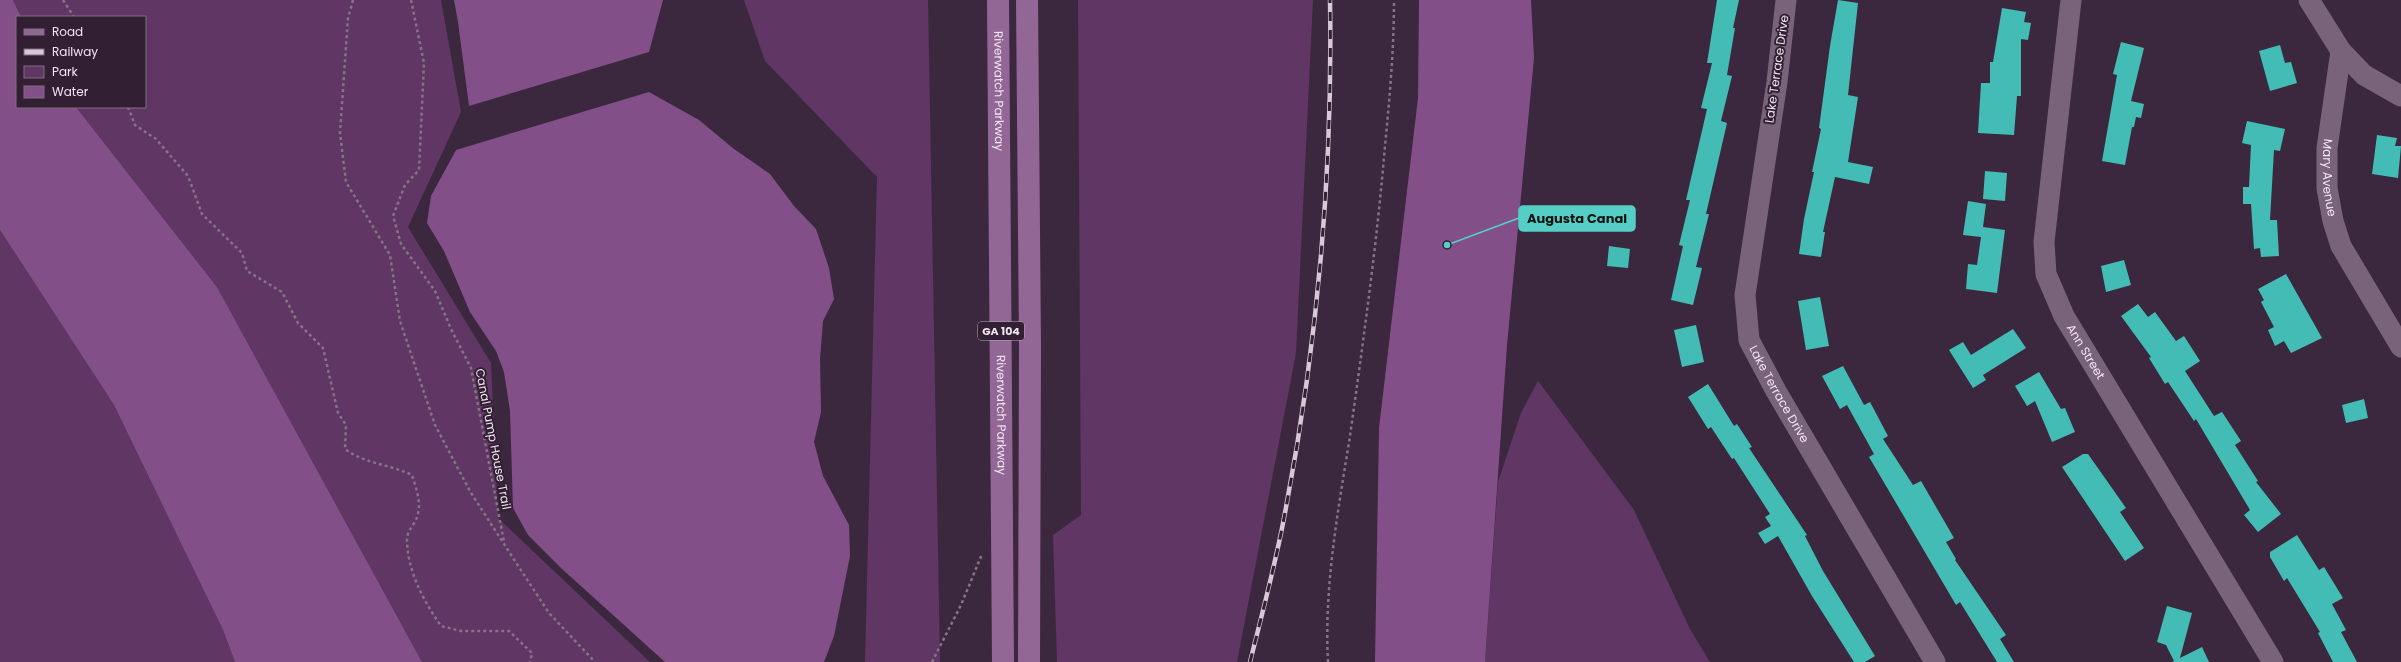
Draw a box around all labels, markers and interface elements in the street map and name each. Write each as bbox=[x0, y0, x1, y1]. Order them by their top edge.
street label: Lake Terrace Drive bbox=[1760, 14, 1793, 124]
legend bbox=[16, 16, 146, 108]
text: Road bbox=[52, 23, 83, 40]
street label: Riverwatch Parkway bbox=[990, 31, 1008, 151]
text: Railway bbox=[52, 43, 98, 60]
text: Park bbox=[52, 63, 79, 80]
text: Water bbox=[52, 83, 89, 100]
street label: Mary Avenue bbox=[2319, 138, 2341, 218]
callout: Augusta Canal bbox=[1519, 206, 1635, 231]
text: Augusta Canal bbox=[1527, 209, 1627, 228]
street label: Ann Street bbox=[2063, 321, 2109, 382]
road number: GA 104 bbox=[978, 322, 1024, 340]
street label: Lake Terrace Drive bbox=[1745, 342, 1814, 446]
street label: Riverwatch Parkway bbox=[993, 355, 1011, 475]
street label: Canal Pump House Trail bbox=[471, 367, 516, 511]

